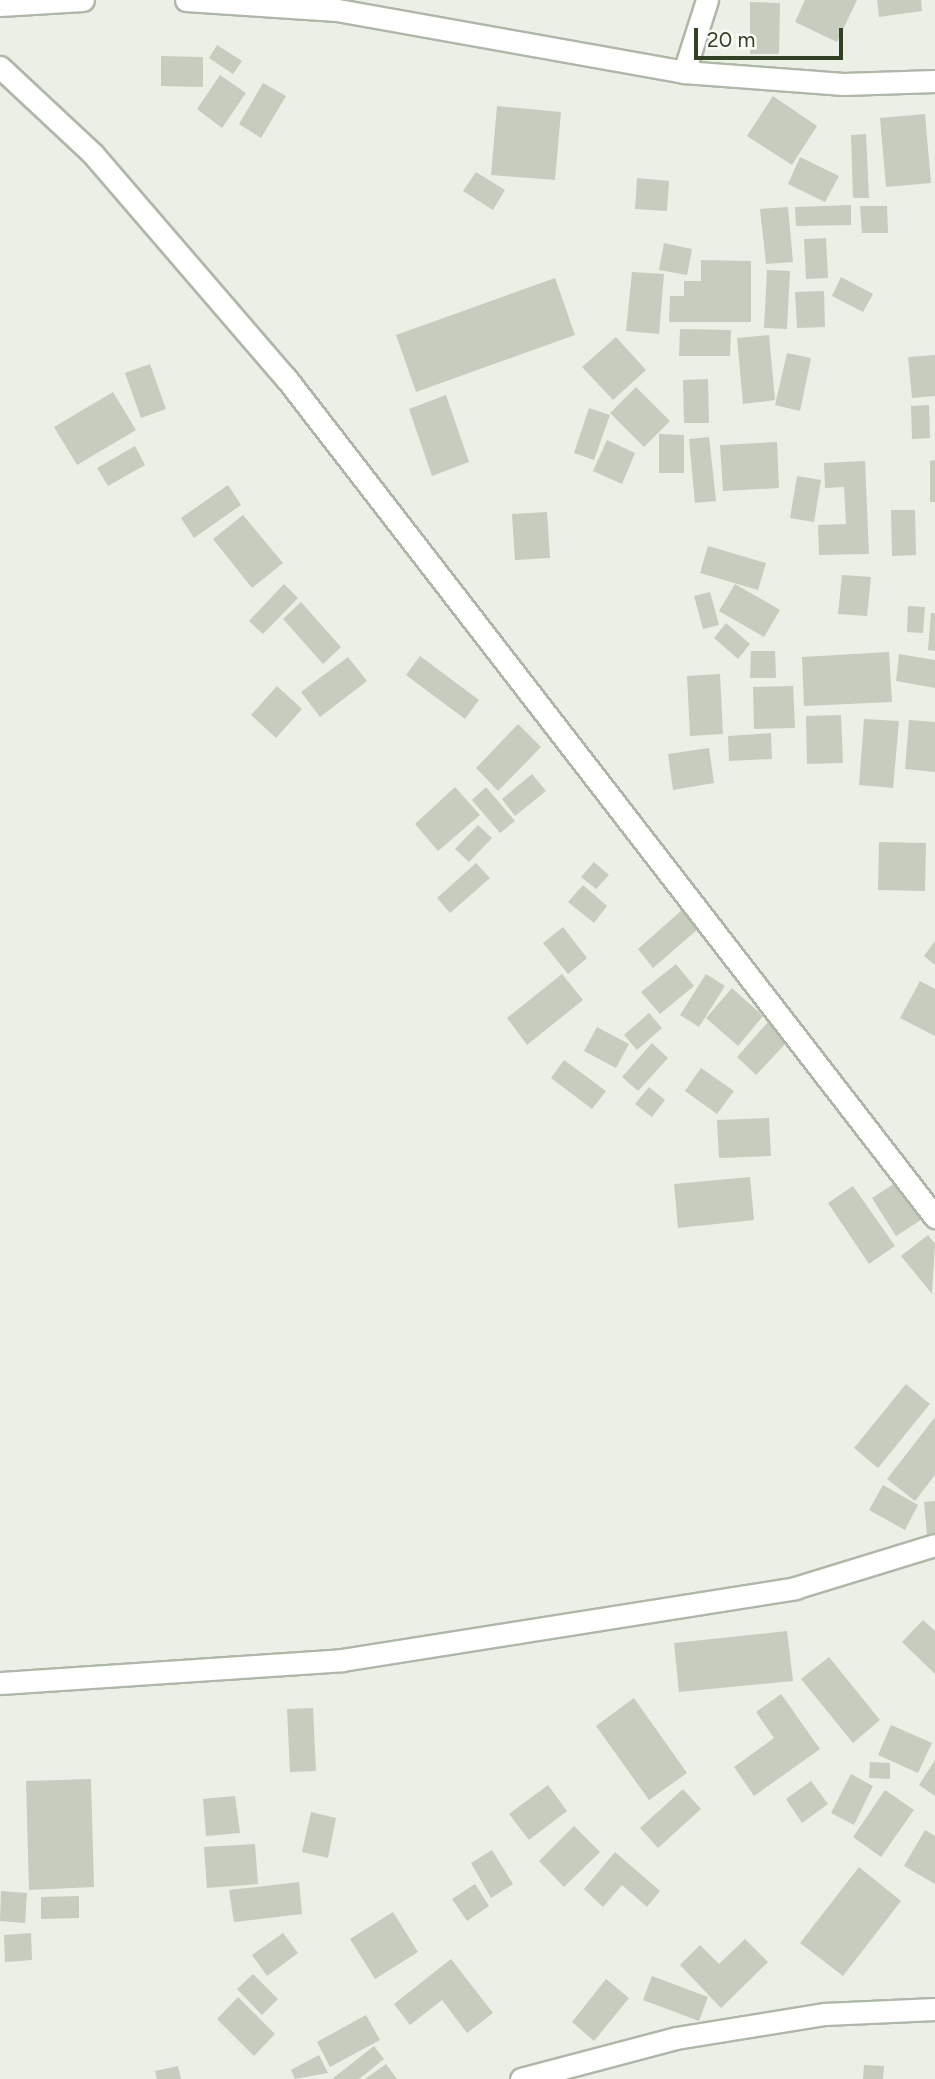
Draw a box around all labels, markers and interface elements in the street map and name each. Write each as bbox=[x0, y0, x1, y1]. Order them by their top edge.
scale bar bbox=[697, 14, 846, 58]
text: 20 m bbox=[707, 27, 755, 52]

